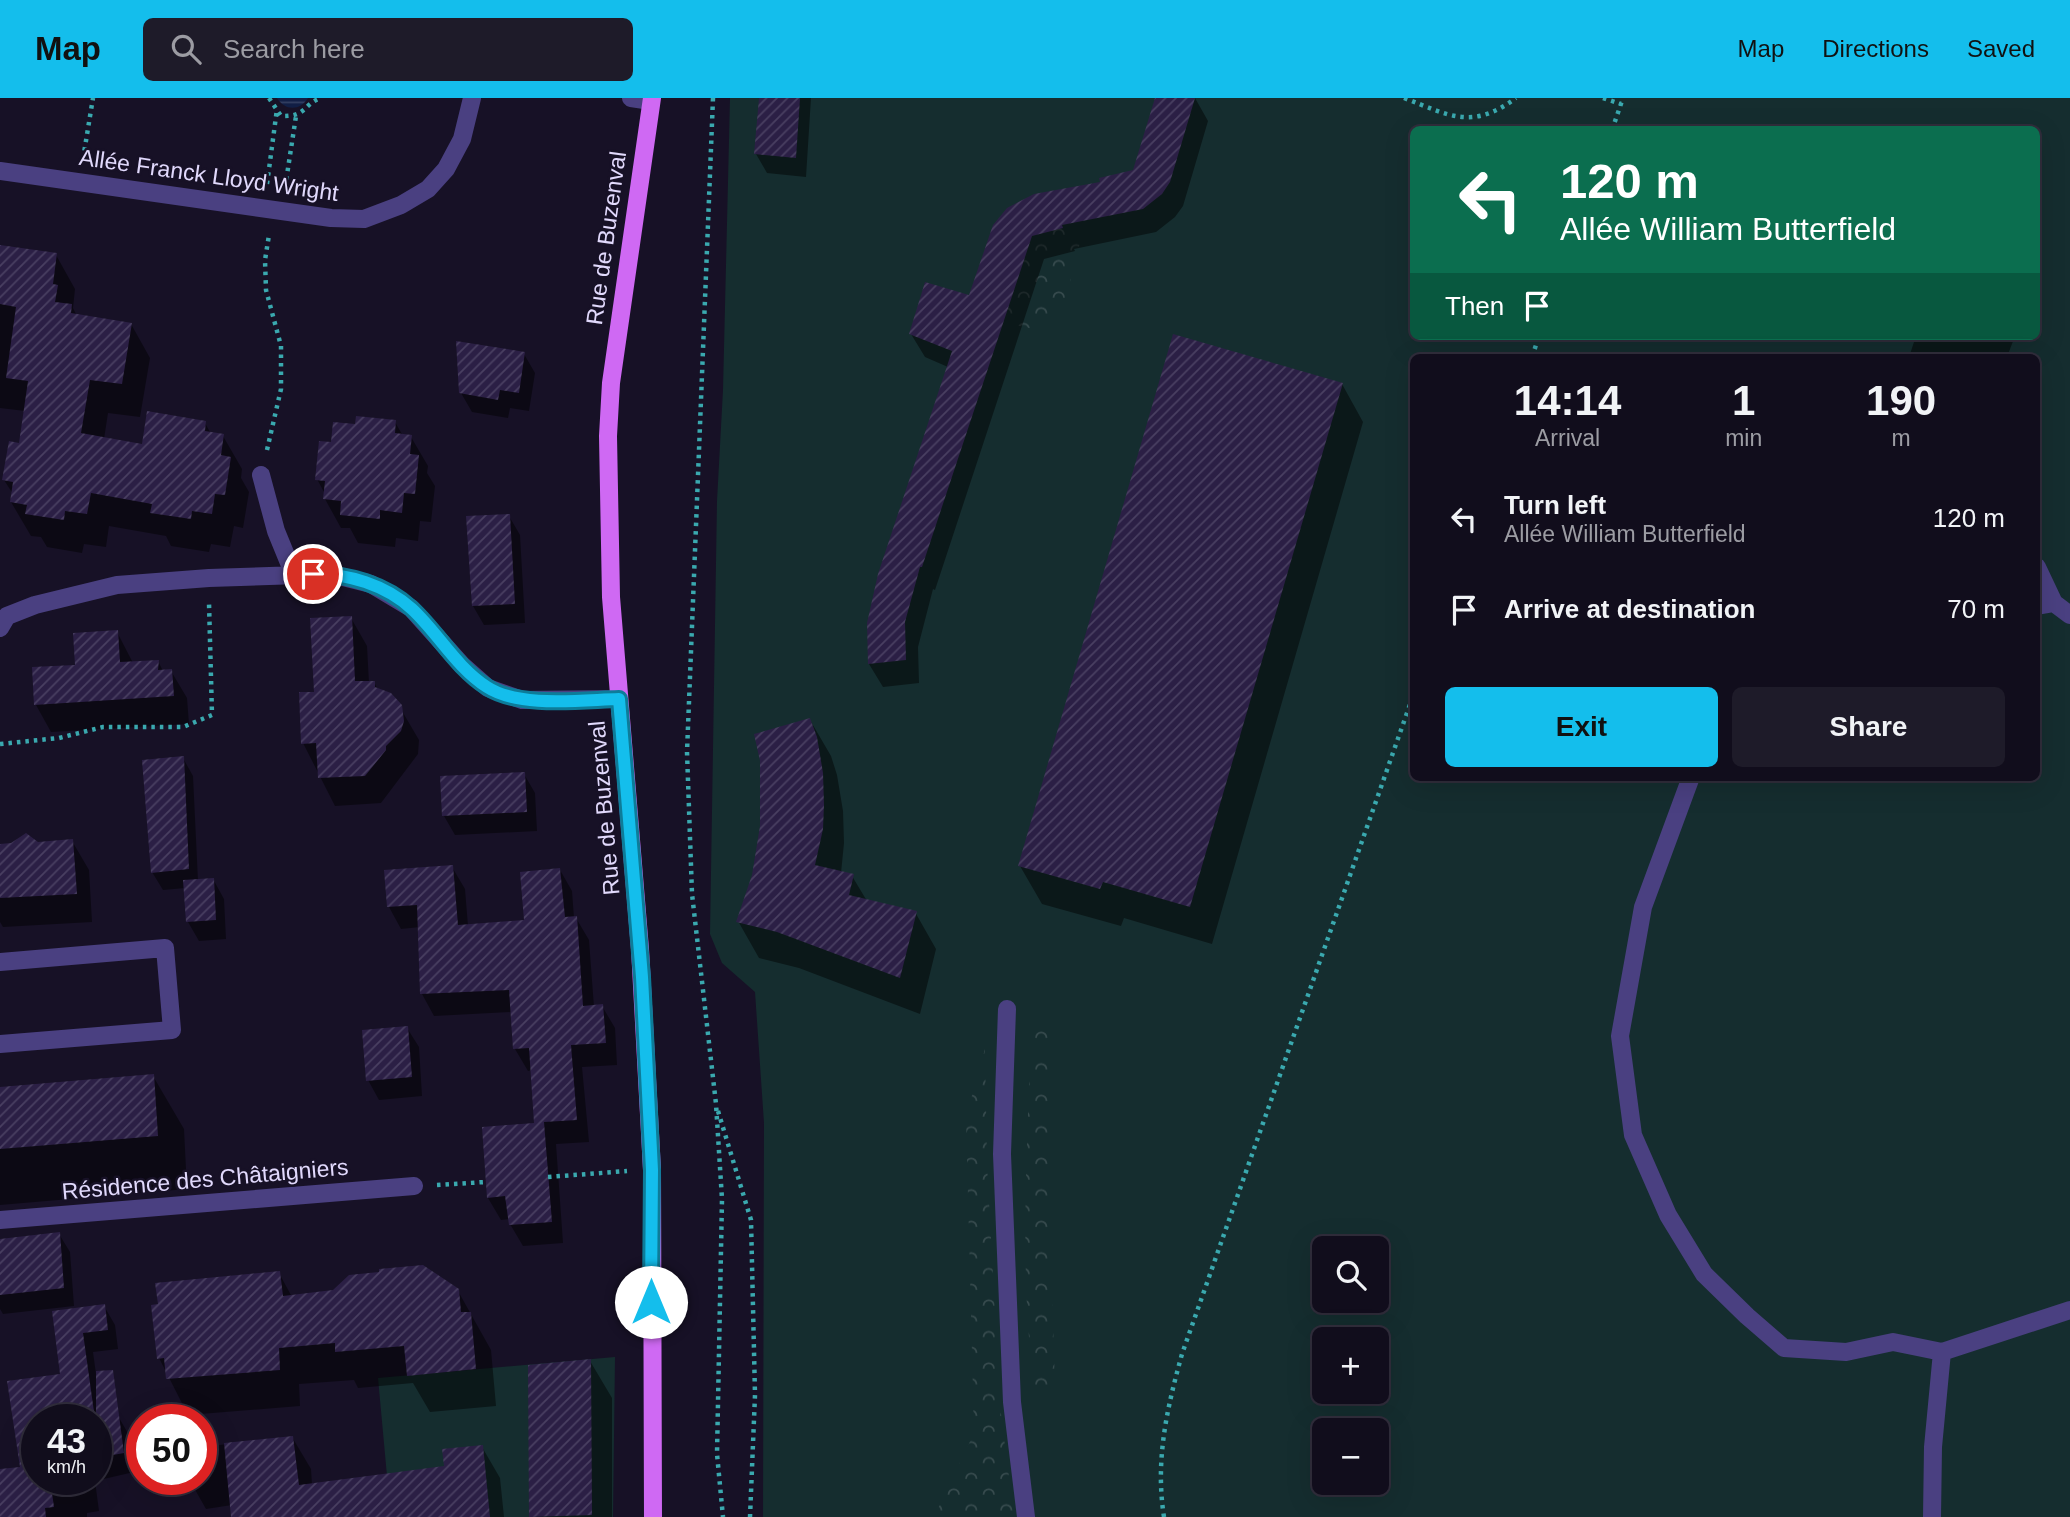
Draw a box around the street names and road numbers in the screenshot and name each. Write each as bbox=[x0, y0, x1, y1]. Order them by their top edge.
street label: Allée Franck Lloyd Wright bbox=[78, 144, 341, 206]
street label: Rue de Buzenval bbox=[581, 149, 631, 327]
street label: Rue de Buzenval bbox=[583, 720, 625, 896]
street label: Résidence des Châtaigniers bbox=[61, 1154, 349, 1204]

